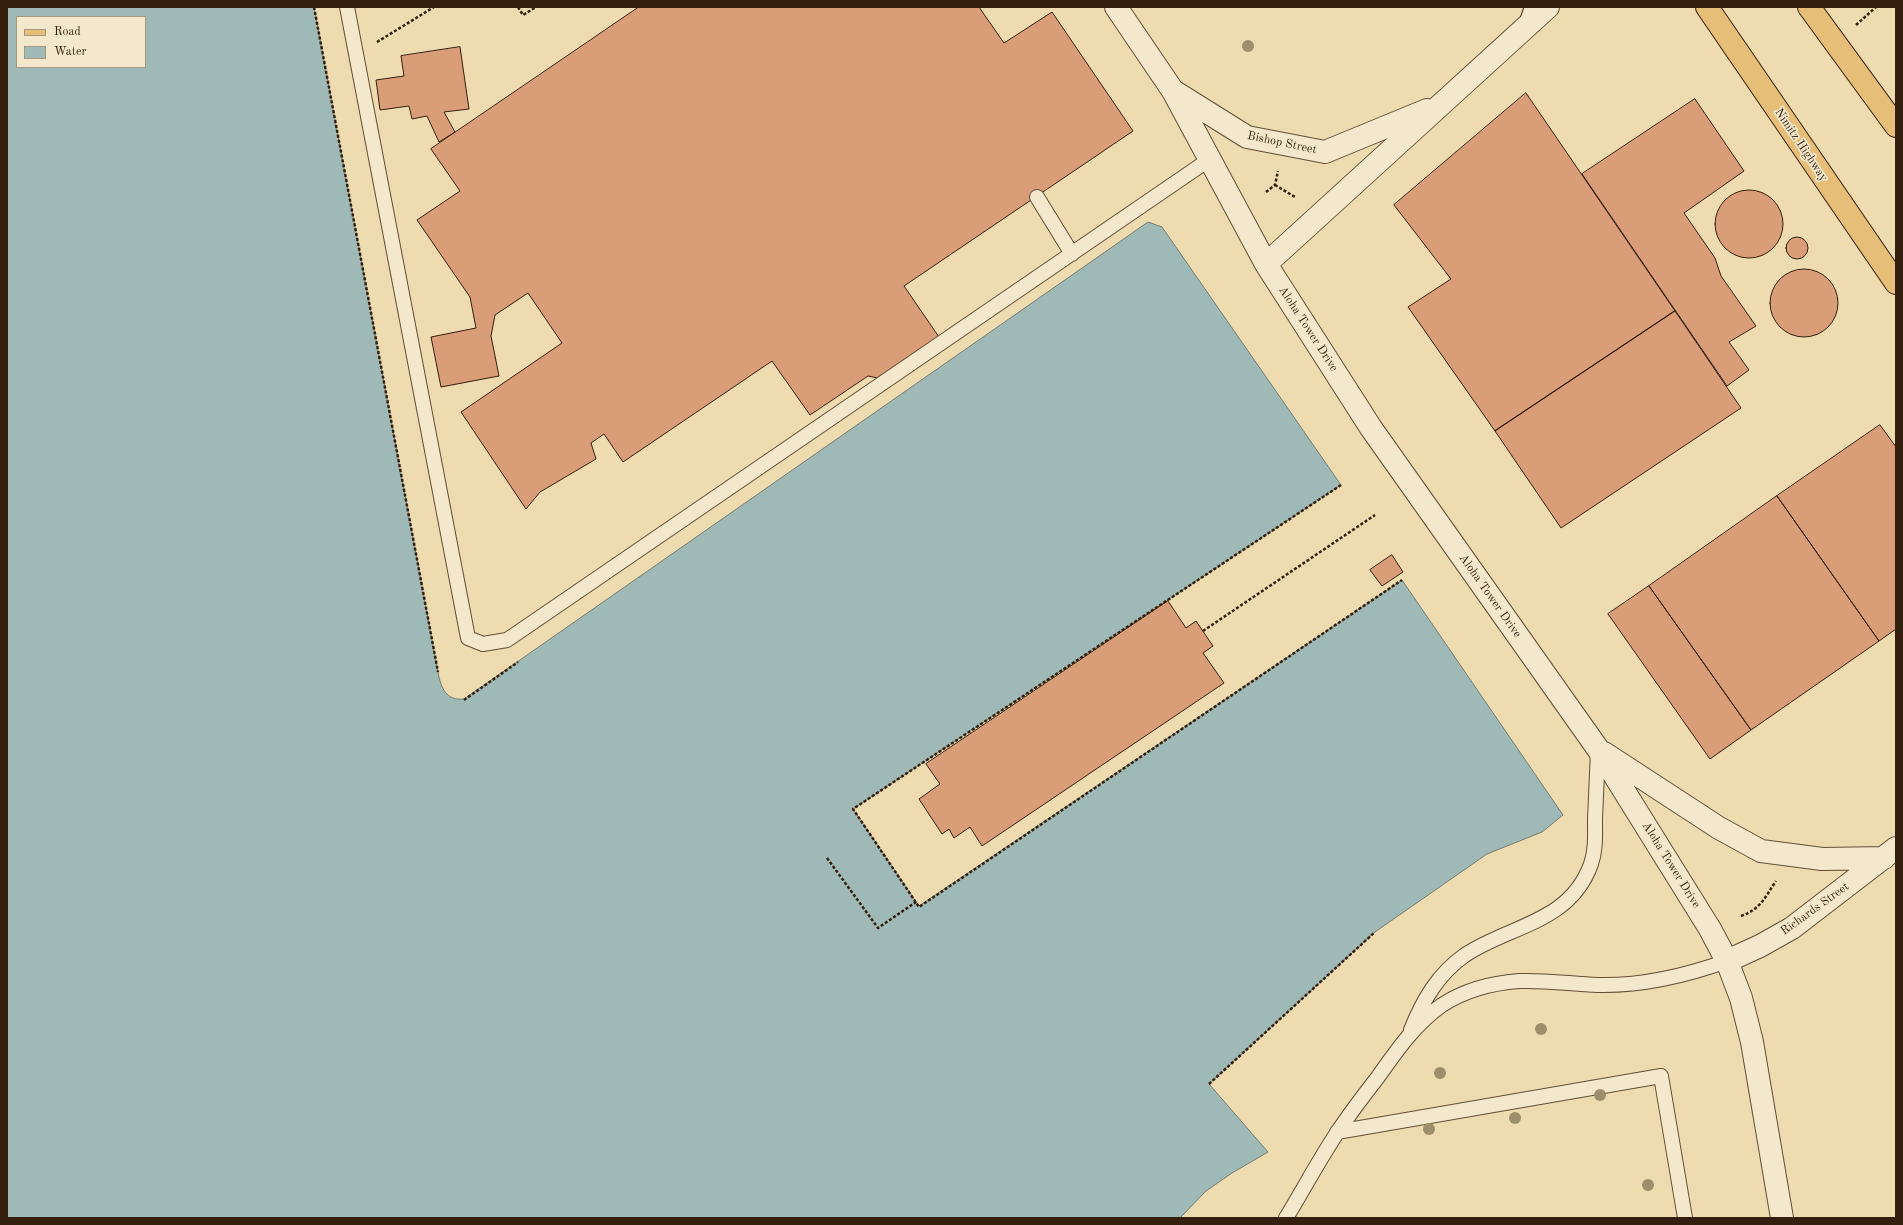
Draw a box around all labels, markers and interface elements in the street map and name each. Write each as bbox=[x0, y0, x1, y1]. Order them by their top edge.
legend bbox=[16, 16, 146, 68]
text: Road bbox=[54, 26, 81, 38]
text: Water bbox=[54, 46, 86, 58]
street label: Nimitz Highway bbox=[1771, 106, 1831, 184]
street label: Bishop Street bbox=[1246, 129, 1318, 157]
street label: Aloha Tower Drive bbox=[1275, 284, 1341, 374]
street label: Aloha Tower Drive bbox=[1456, 551, 1524, 641]
street label: Aloha Tower Drive bbox=[1639, 819, 1703, 911]
street label: Richards Street bbox=[1778, 879, 1852, 939]

